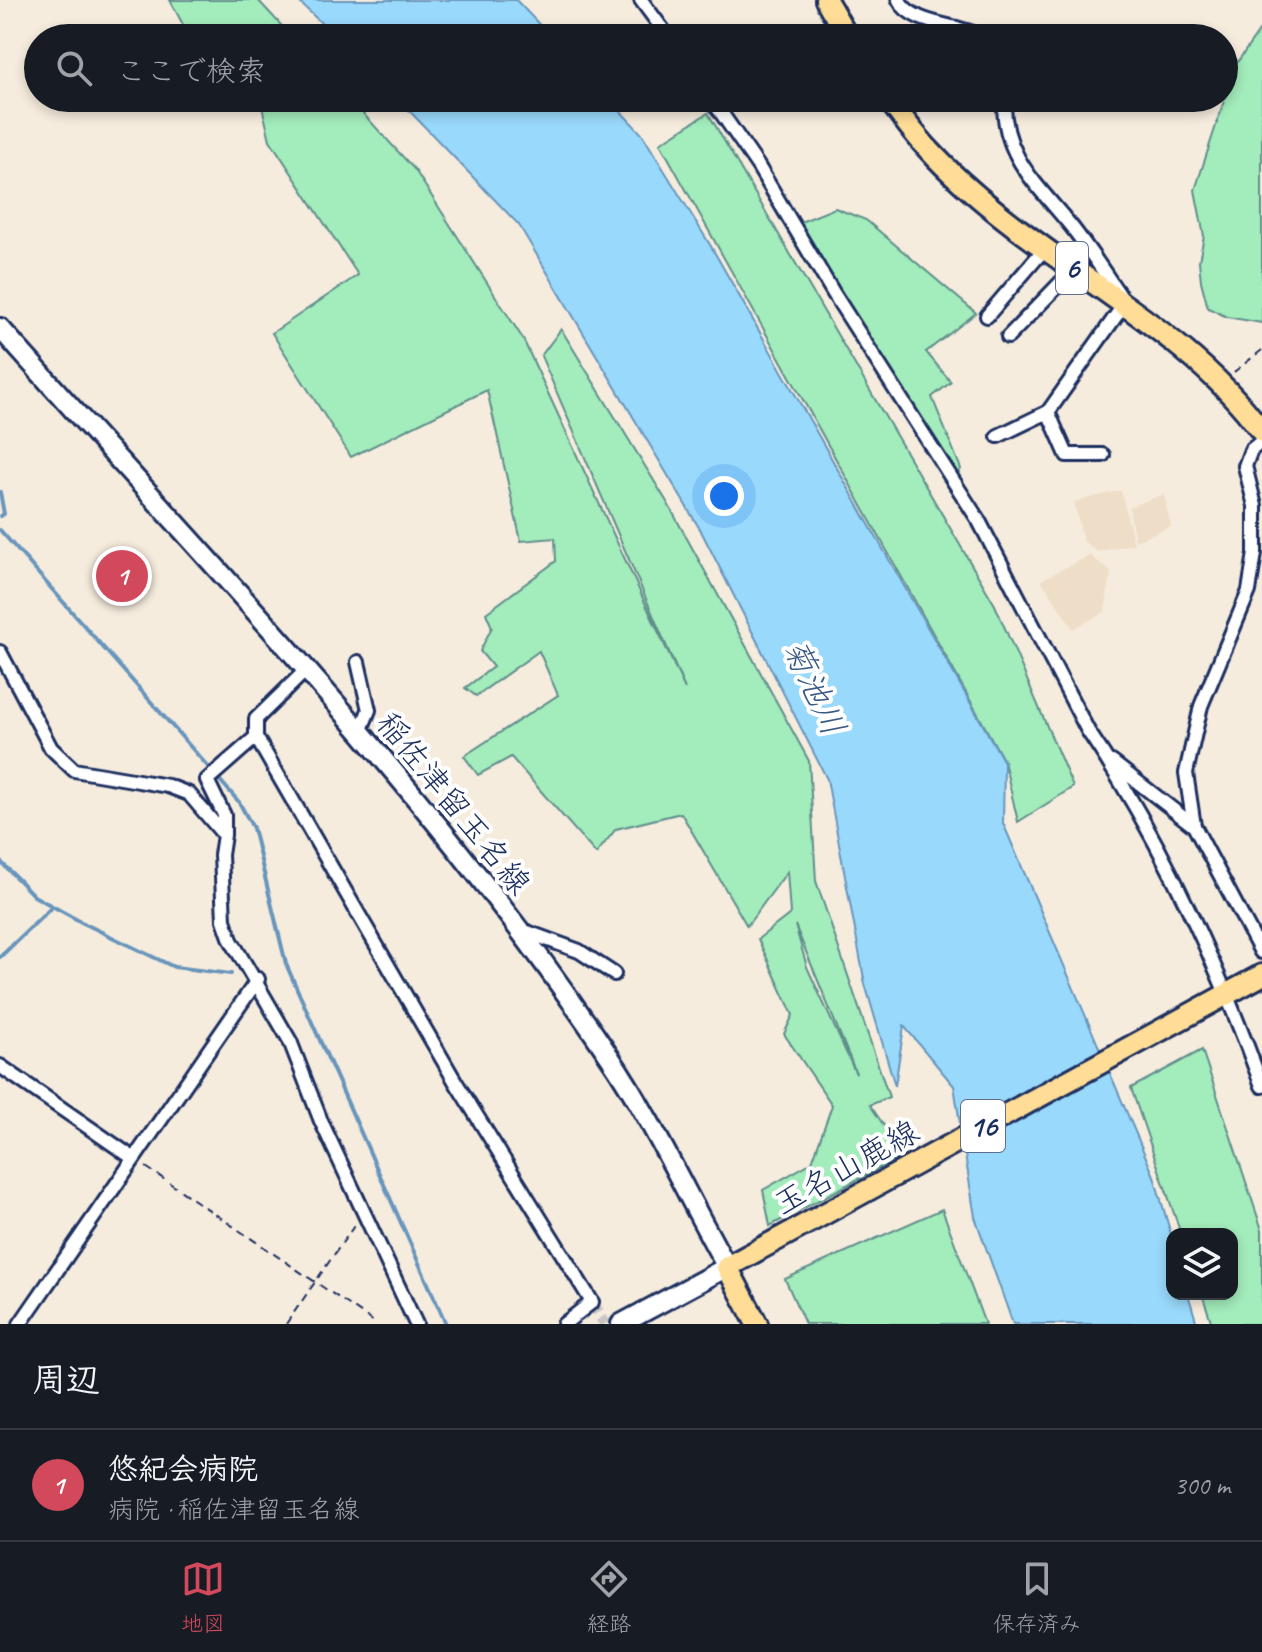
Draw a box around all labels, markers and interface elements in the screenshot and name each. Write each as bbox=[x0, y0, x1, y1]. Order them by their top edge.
search box bbox=[24, 24, 1238, 112]
icon: search bbox=[52, 46, 96, 90]
text: ここで検索 bbox=[116, 52, 266, 90]
road number: 6 bbox=[1056, 242, 1088, 294]
your location bbox=[704, 476, 744, 516]
pin: 1 bbox=[96, 546, 148, 606]
water label: 菊池川 bbox=[774, 632, 856, 743]
street label: 稲佐津留玉名線 bbox=[367, 703, 540, 903]
road number: 16 bbox=[961, 1100, 1005, 1152]
street label: 玉名山鹿線 bbox=[766, 1111, 926, 1224]
map controls bbox=[1166, 1228, 1238, 1300]
button: layers bbox=[1166, 1228, 1238, 1300]
text: 周辺 bbox=[32, 1358, 100, 1401]
text: 悠紀会病院 bbox=[108, 1450, 258, 1488]
text: 1 bbox=[52, 1469, 64, 1502]
text: 300 m bbox=[1174, 1469, 1230, 1502]
text: 病院 · 稲佐津留玉名線 bbox=[108, 1493, 359, 1526]
tab: 地図 bbox=[181, 1557, 225, 1638]
tab: 経路 bbox=[587, 1557, 631, 1638]
tab: 保存済み bbox=[993, 1557, 1081, 1638]

